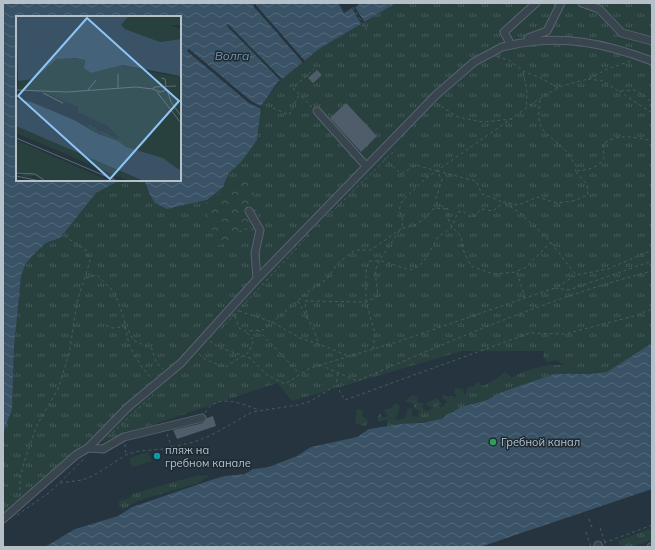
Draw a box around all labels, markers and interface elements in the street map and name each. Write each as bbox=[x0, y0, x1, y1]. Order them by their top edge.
inset map bbox=[16, 16, 181, 181]
water label: Волга bbox=[215, 48, 249, 63]
place label: Гребной канал bbox=[501, 435, 580, 449]
marker: Гребной канал bbox=[488, 437, 498, 447]
place label: пляж на гребном канале bbox=[165, 443, 251, 470]
marker: пляж на гребном канале bbox=[152, 451, 162, 461]

